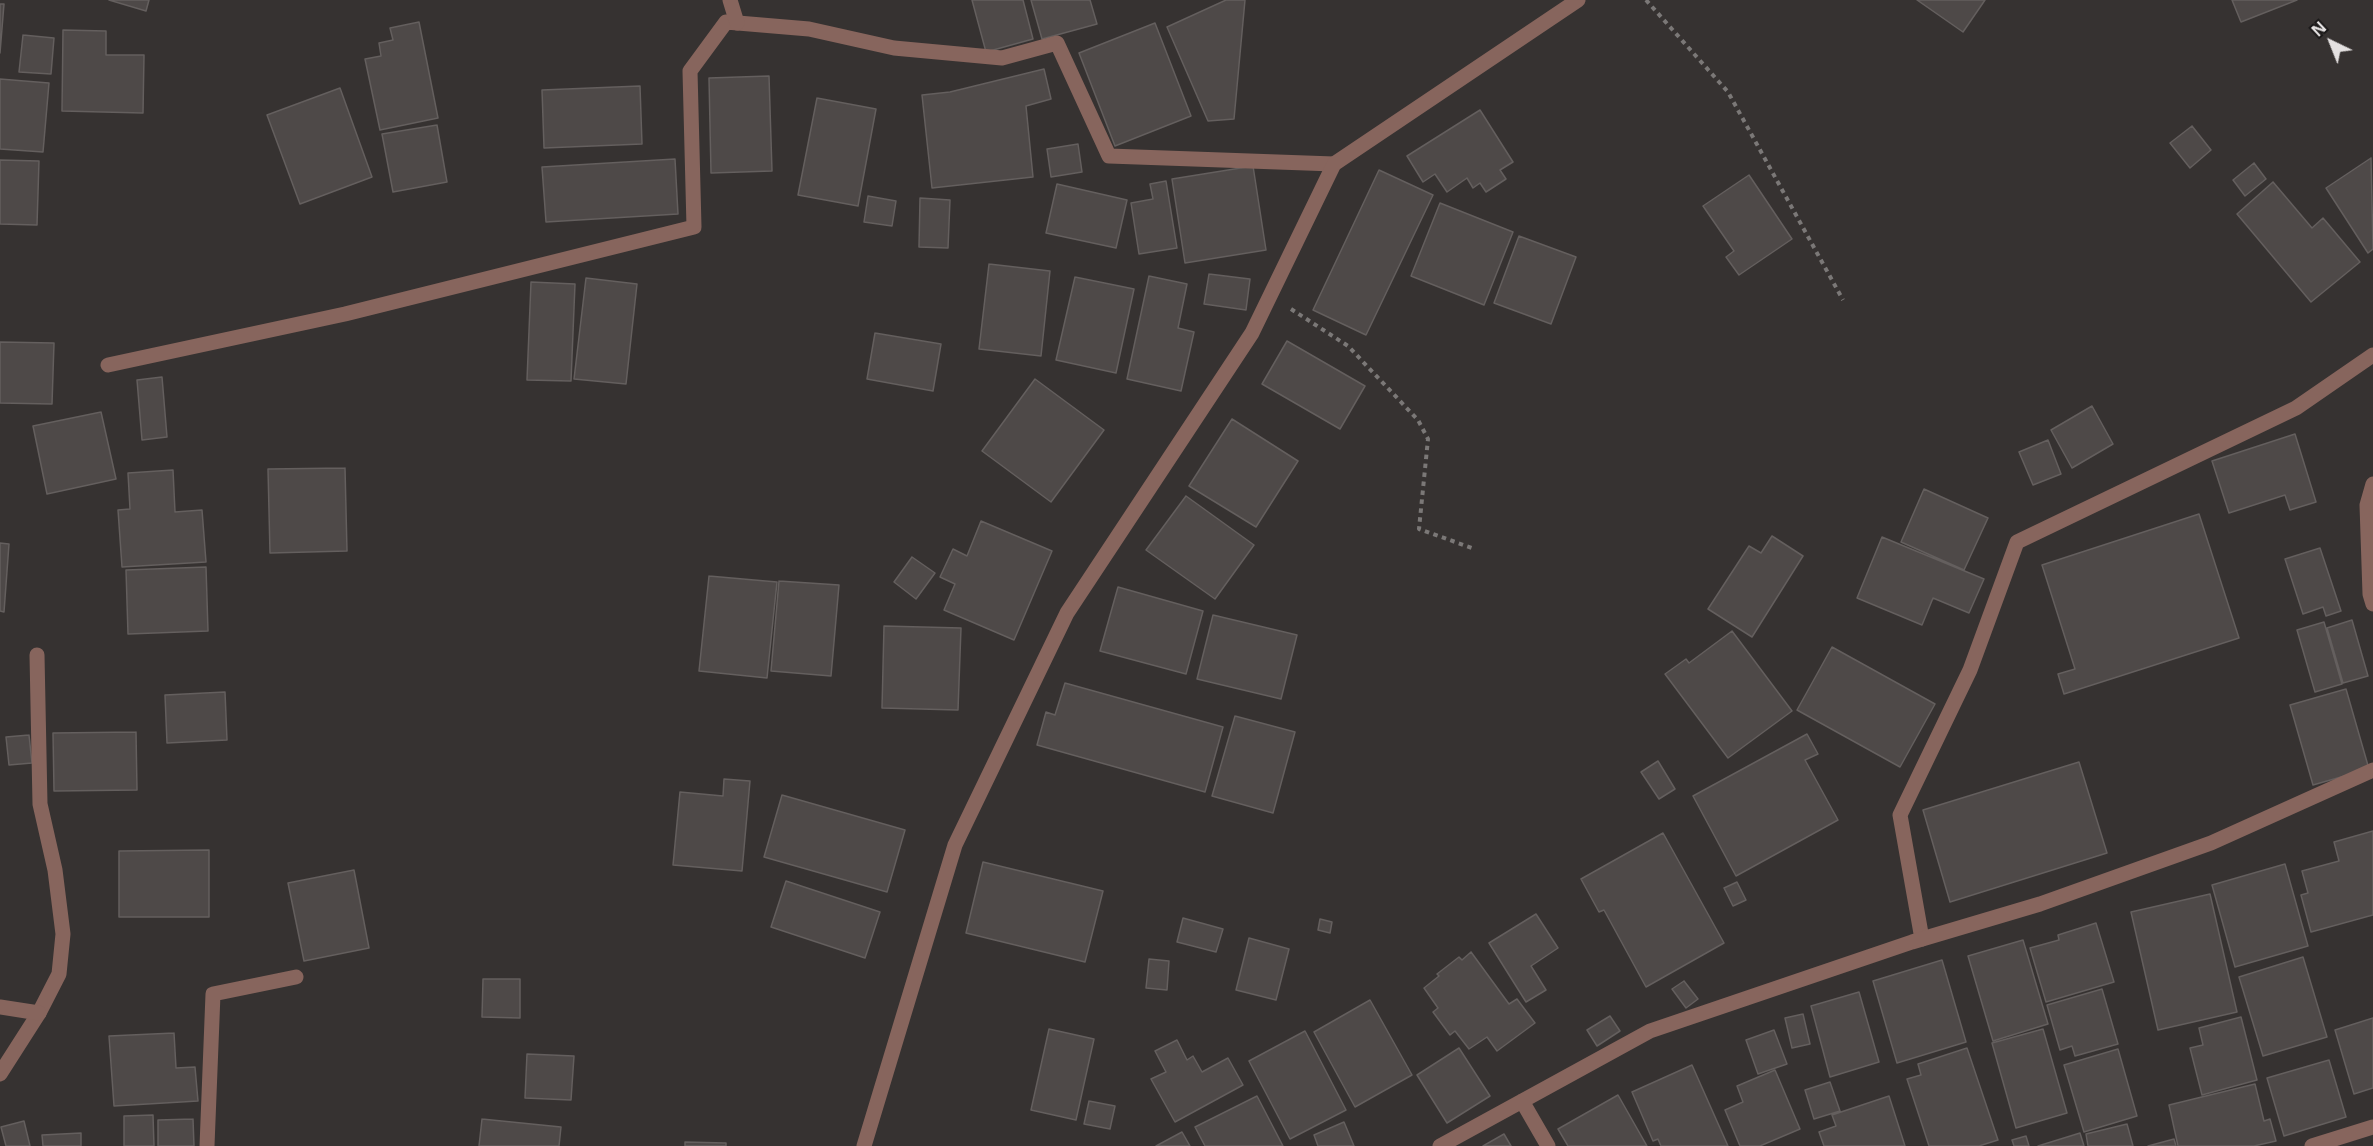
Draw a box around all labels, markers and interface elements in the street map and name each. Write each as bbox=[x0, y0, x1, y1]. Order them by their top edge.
north arrow bbox=[2301, 12, 2361, 72]
text: N bbox=[2306, 16, 2331, 41]

